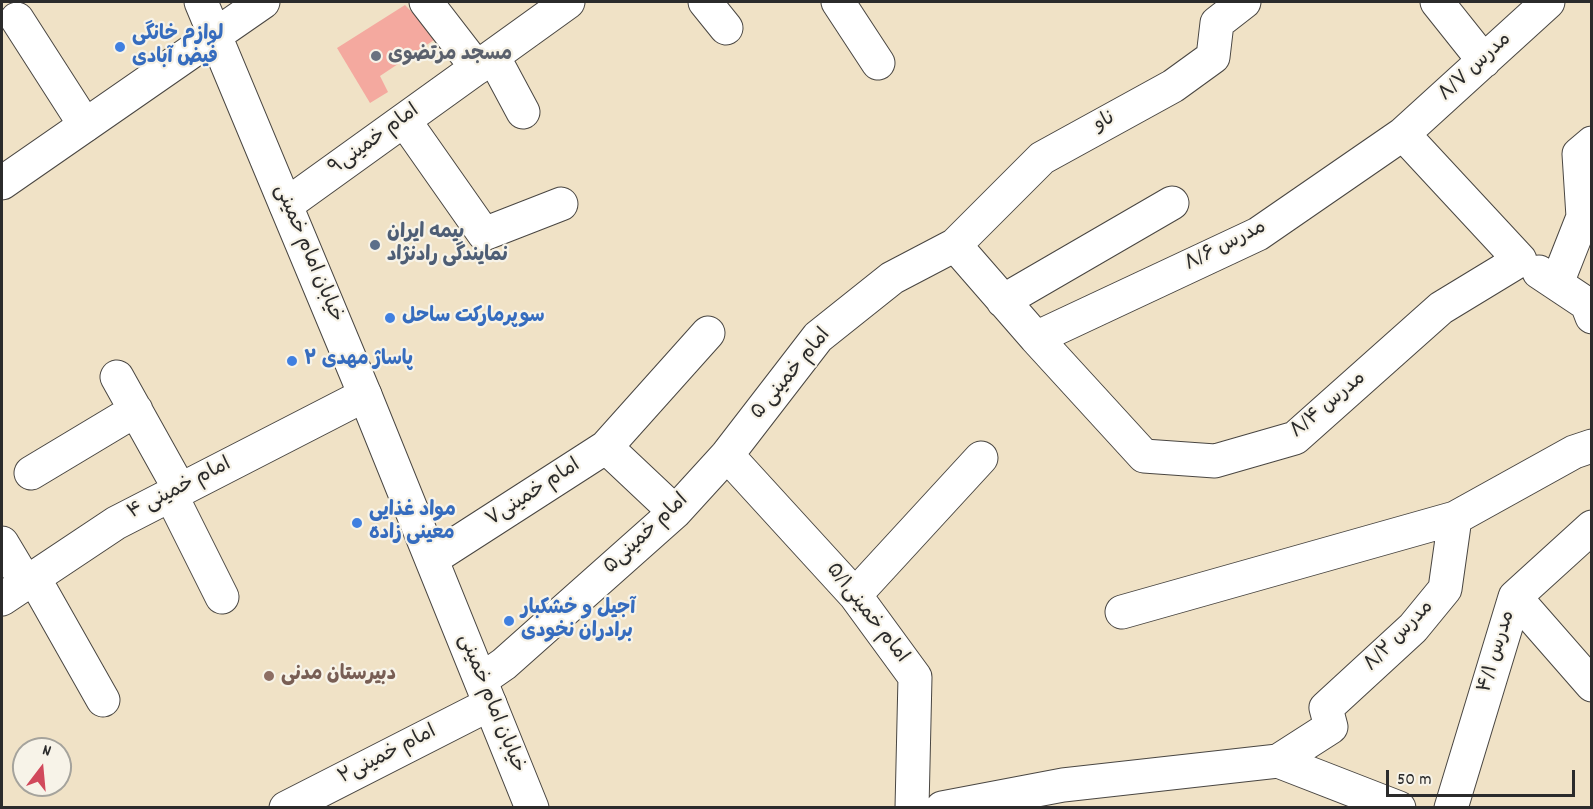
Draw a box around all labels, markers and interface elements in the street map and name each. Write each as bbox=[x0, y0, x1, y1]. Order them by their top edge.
place label: لوازم خانگی فیض آبادی bbox=[132, 24, 223, 71]
street label: مدرس ۸/۷ bbox=[1435, 28, 1517, 108]
marker: لوازم خانگی فیض آبادی bbox=[113, 40, 127, 54]
place label: مسجد مرتضوی bbox=[388, 44, 512, 68]
marker: مسجد مرتضوی bbox=[369, 49, 383, 63]
street label: امام خمینی۹ bbox=[325, 100, 425, 182]
street label: ناو bbox=[1090, 108, 1120, 138]
street label: خیابان امام خمینی bbox=[267, 181, 347, 327]
street label: مدرس ۸/۶ bbox=[1181, 216, 1271, 278]
place label: بیمه ایران نمایندگی رادنژاد bbox=[387, 222, 508, 269]
marker: بیمه ایران نمایندگی رادنژاد bbox=[368, 238, 382, 252]
place label: سوپرمارکت ساحل bbox=[402, 306, 545, 330]
marker: سوپرمارکت ساحل bbox=[383, 311, 397, 325]
street label: امام خمینی ۵ bbox=[747, 324, 837, 426]
place label: پاساژ مهدی ۲ bbox=[304, 349, 413, 373]
marker: پاساژ مهدی ۲ bbox=[285, 354, 299, 368]
street label: مدرس ۸/۴ bbox=[1286, 367, 1372, 445]
street label: امام خمینی ۴ bbox=[124, 454, 236, 526]
street label: امام خمینی۷ bbox=[482, 455, 586, 533]
street label: امام خمینی۵ bbox=[600, 490, 694, 580]
place label: مواد غذایی معینی زاده bbox=[369, 500, 456, 547]
marker: مواد غذایی معینی زاده bbox=[350, 516, 364, 530]
street label: امام خمینی۵/۱ bbox=[820, 559, 912, 669]
street label: مدرس ۸/۲ bbox=[1360, 596, 1440, 678]
place label: آجیل و خشکبار برادران نخودی bbox=[521, 598, 635, 645]
street label: مدرس ۴/۱ bbox=[1474, 608, 1522, 696]
marker: آجیل و خشکبار برادران نخودی bbox=[502, 614, 516, 628]
street label: خیابان امام خمینی bbox=[451, 631, 529, 777]
place label: دبیرستان مدنی bbox=[281, 664, 396, 688]
marker: دبیرستان مدنی bbox=[262, 669, 276, 683]
street label: امام خمینی۲ bbox=[335, 721, 441, 791]
north arrow bbox=[12, 737, 72, 797]
text: N bbox=[40, 739, 54, 763]
scale bar bbox=[1389, 758, 1578, 796]
text: 50 m bbox=[1397, 768, 1432, 793]

